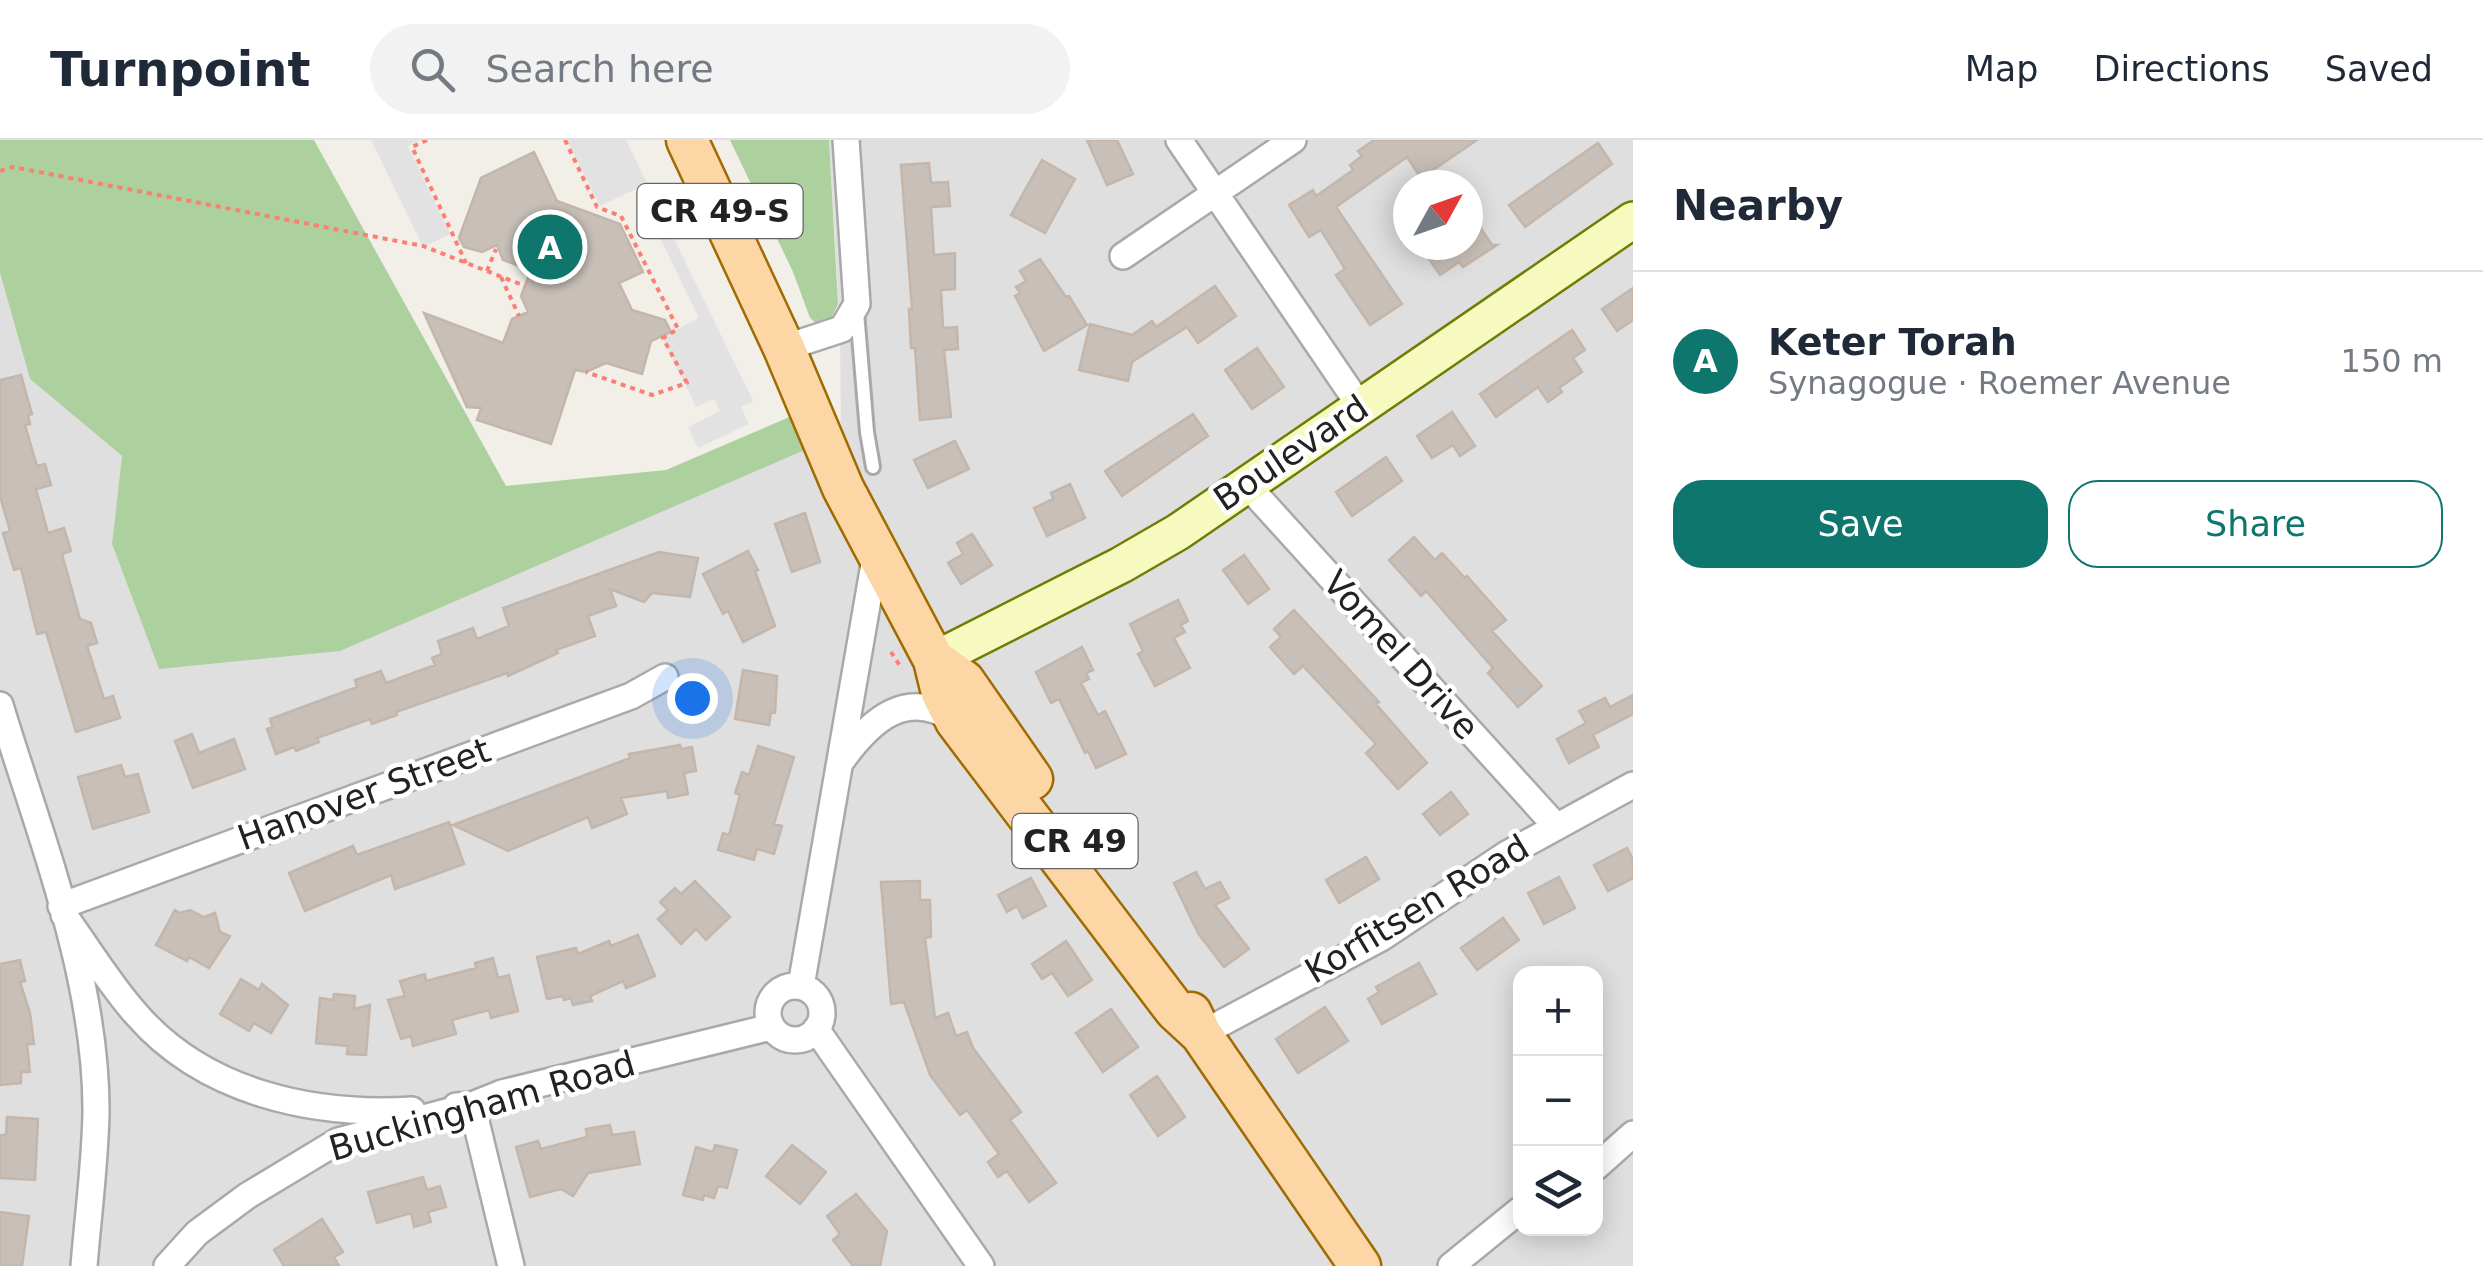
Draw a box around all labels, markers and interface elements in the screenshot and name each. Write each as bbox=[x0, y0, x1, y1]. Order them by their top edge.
search box bbox=[370, 24, 1070, 114]
text: Turnpoint bbox=[50, 41, 310, 97]
icon: search bbox=[405, 42, 460, 97]
text: Search here bbox=[485, 47, 714, 91]
text: Map bbox=[1965, 49, 2039, 89]
text: Directions bbox=[2094, 49, 2270, 89]
text: Saved bbox=[2325, 49, 2433, 89]
north arrow bbox=[1393, 170, 1483, 260]
text: Nearby bbox=[1673, 181, 1843, 230]
road number: CR 49-S bbox=[638, 184, 802, 238]
pin: A bbox=[518, 210, 582, 284]
text: Keter Torah bbox=[1768, 320, 2017, 364]
text: A bbox=[1693, 342, 1718, 380]
text: 150 m bbox=[2341, 342, 2443, 380]
text: Synagogue · Roemer Avenue bbox=[1768, 364, 2231, 402]
street label: Boulevard bbox=[1206, 387, 1376, 519]
button: Save bbox=[1673, 480, 2048, 568]
button: Share bbox=[2068, 480, 2443, 568]
street label: Vomel Drive bbox=[1315, 563, 1487, 747]
your location bbox=[667, 673, 718, 724]
street label: Hanover Street bbox=[232, 730, 496, 858]
road number: CR 49 bbox=[1012, 814, 1138, 868]
street label: Korfitsen Road bbox=[1298, 827, 1536, 991]
map controls bbox=[1513, 966, 1603, 1236]
button: + bbox=[1513, 966, 1603, 1056]
street label: Buckingham Road bbox=[324, 1043, 640, 1169]
button: − bbox=[1513, 1056, 1603, 1146]
button: layers bbox=[1513, 1146, 1603, 1236]

